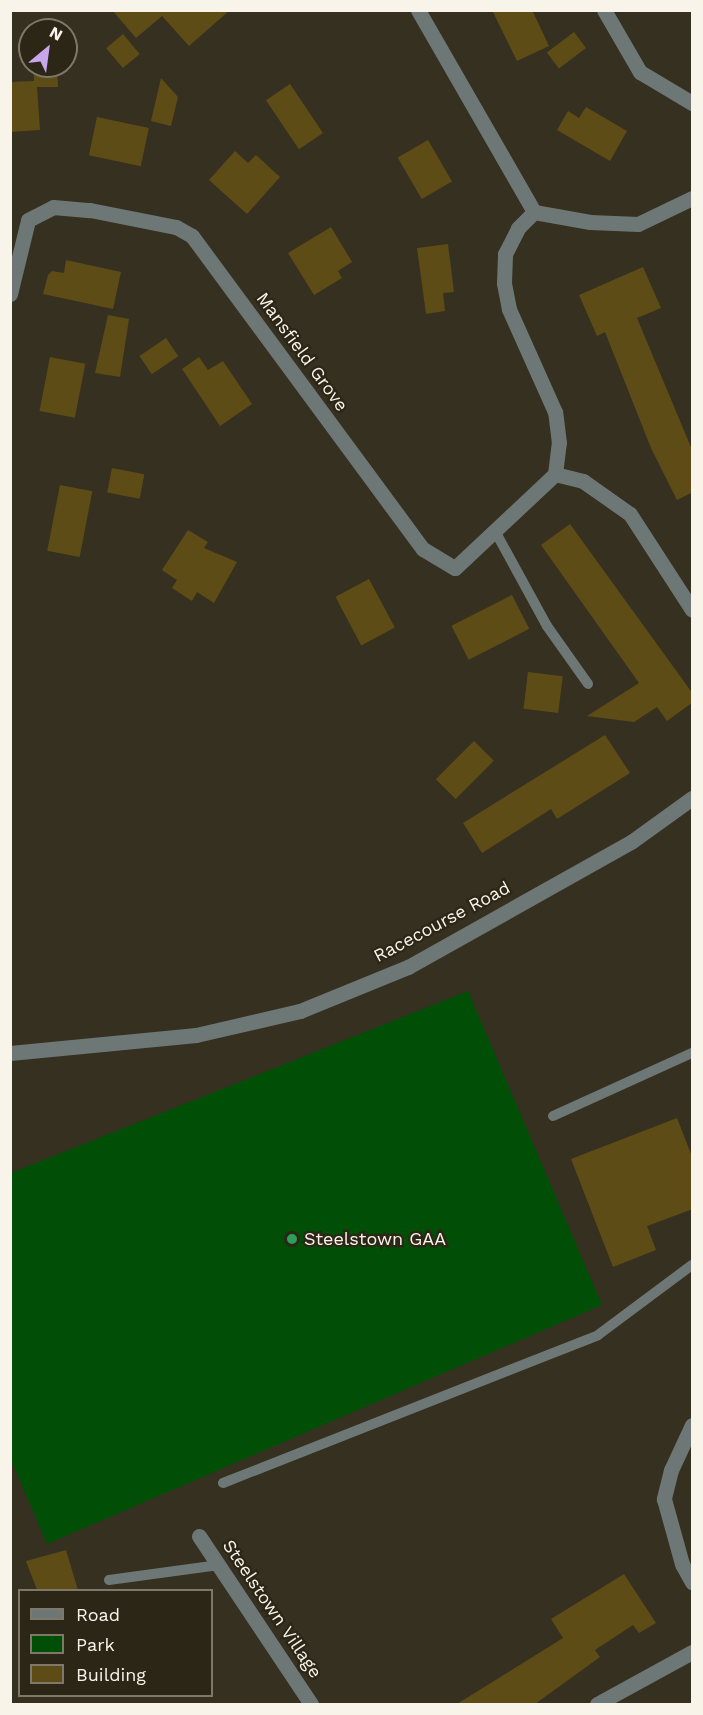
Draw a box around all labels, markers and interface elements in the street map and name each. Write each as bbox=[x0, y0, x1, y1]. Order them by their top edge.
north arrow bbox=[18, 18, 78, 78]
text: N bbox=[46, 22, 66, 45]
street label: Mansfield Grove bbox=[252, 288, 352, 416]
street label: Racecourse Road bbox=[370, 877, 514, 967]
place label: Steelstown GAA bbox=[304, 1228, 446, 1250]
marker: Steelstown GAA bbox=[285, 1232, 299, 1246]
street label: Steelstown Village bbox=[218, 1535, 326, 1683]
legend bbox=[18, 1589, 213, 1697]
text: Road bbox=[76, 1604, 120, 1625]
text: Park bbox=[76, 1634, 115, 1655]
text: Building bbox=[76, 1664, 146, 1685]

